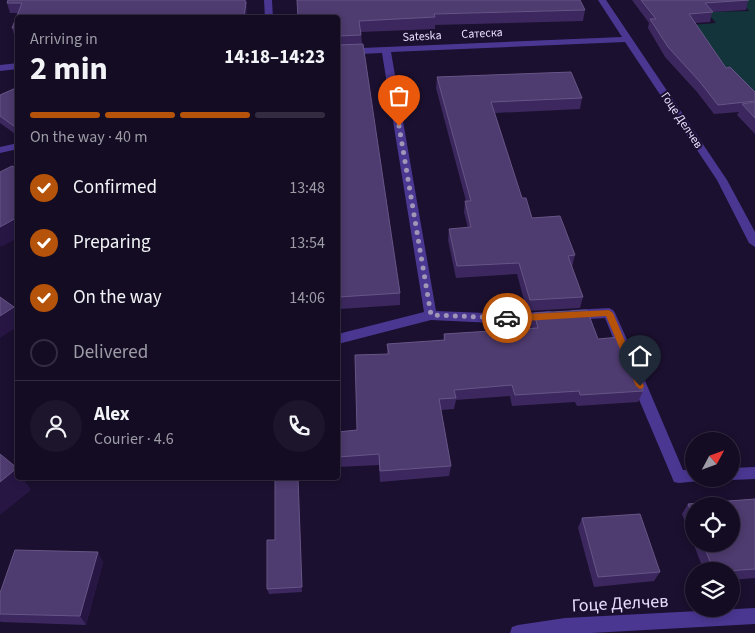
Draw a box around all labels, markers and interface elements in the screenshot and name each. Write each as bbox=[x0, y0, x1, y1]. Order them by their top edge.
street label: Сатеска bbox=[461, 24, 503, 43]
street label: Sateska bbox=[402, 27, 442, 46]
text: Arriving in bbox=[30, 28, 98, 50]
text: 14:18–14:23 bbox=[224, 44, 325, 71]
text: 2 min bbox=[30, 46, 108, 92]
pin bbox=[378, 75, 420, 126]
icon: bag bbox=[385, 82, 413, 110]
street label: Гоце Делчев bbox=[656, 89, 707, 152]
text: On the way · 40 m bbox=[30, 126, 147, 148]
icon: check bbox=[30, 174, 58, 202]
text: Confirmed bbox=[73, 174, 157, 201]
text: 13:48 bbox=[289, 177, 325, 199]
icon: check bbox=[30, 229, 58, 257]
text: Preparing bbox=[73, 229, 151, 256]
text: 13:54 bbox=[289, 232, 325, 254]
icon: check bbox=[30, 284, 58, 312]
text: On the way bbox=[73, 284, 162, 311]
text: 14:06 bbox=[289, 287, 325, 309]
courier bbox=[482, 293, 532, 343]
icon: car bbox=[493, 304, 521, 332]
pin bbox=[619, 335, 661, 386]
text: Delivered bbox=[73, 339, 148, 366]
icon: home bbox=[626, 342, 654, 370]
button: person bbox=[30, 400, 82, 452]
button: phone bbox=[273, 400, 325, 452]
text: Alex bbox=[94, 401, 130, 428]
text: Courier · 4.6 bbox=[94, 428, 174, 450]
north arrow bbox=[685, 432, 740, 488]
map controls bbox=[685, 432, 740, 617]
button: locate bbox=[685, 497, 740, 552]
button: layers bbox=[685, 562, 740, 617]
street label: Гоце Делчев bbox=[571, 588, 669, 619]

